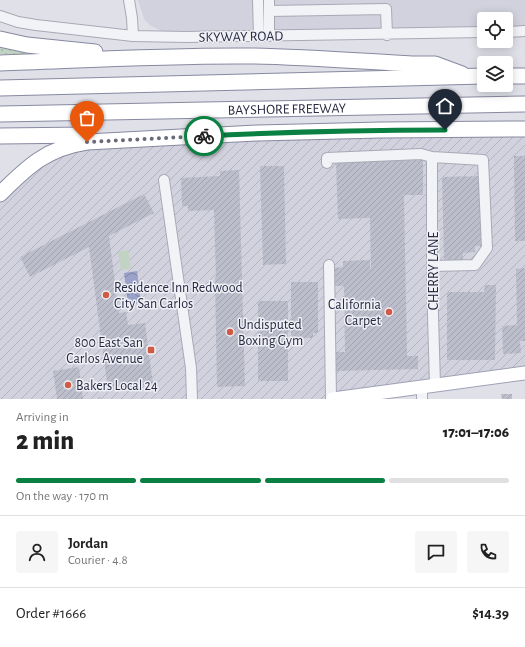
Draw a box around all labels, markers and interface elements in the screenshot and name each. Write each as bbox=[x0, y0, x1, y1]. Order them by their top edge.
map controls bbox=[477, 12, 513, 92]
button: locate bbox=[477, 12, 513, 48]
street label: SKYWAY ROAD bbox=[199, 29, 283, 45]
button: layers bbox=[477, 56, 513, 92]
pin bbox=[428, 89, 462, 130]
icon: home bbox=[434, 95, 456, 117]
pin bbox=[70, 101, 104, 142]
street label: BAYSHORE FREEWAY bbox=[228, 101, 347, 118]
icon: bag bbox=[76, 107, 98, 129]
courier bbox=[184, 116, 224, 156]
icon: bike bbox=[193, 125, 215, 147]
street label: CHERRY LANE bbox=[427, 231, 441, 310]
place label: Residence Inn Redwood City San Carlos bbox=[114, 281, 243, 311]
marker: Residence Inn Redwood City San Carlos bbox=[101, 290, 111, 300]
place label: California Carpet bbox=[328, 298, 382, 328]
marker: California Carpet bbox=[384, 307, 394, 317]
place label: Undisputed Boxing Gym bbox=[238, 318, 303, 348]
marker: Undisputed Boxing Gym bbox=[225, 327, 235, 337]
place label: 800 East San Carlos Avenue bbox=[66, 336, 143, 366]
marker: 800 East San Carlos Avenue bbox=[146, 345, 156, 355]
place label: Bakers Local 24 bbox=[76, 379, 158, 393]
marker: Bakers Local 24 bbox=[63, 380, 73, 390]
text: Arriving in bbox=[16, 411, 69, 424]
text: 17:01–17:06 bbox=[443, 425, 509, 440]
text: 2 min bbox=[16, 428, 74, 454]
text: On the way · 170 m bbox=[16, 490, 109, 503]
button: person bbox=[16, 531, 58, 573]
button: chat bbox=[415, 531, 457, 573]
button: phone bbox=[467, 531, 509, 573]
text: Jordan bbox=[68, 536, 108, 551]
text: Courier · 4.8 bbox=[68, 554, 128, 567]
text: Order #1666 bbox=[16, 606, 86, 621]
text: $14.39 bbox=[472, 606, 509, 621]

